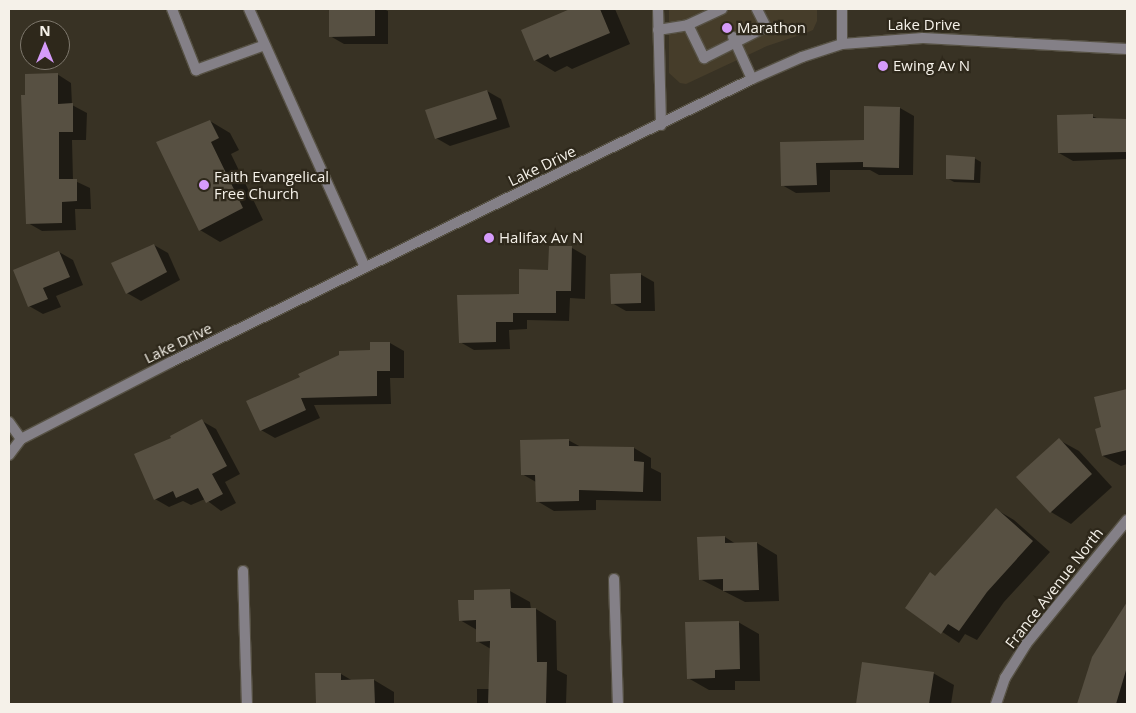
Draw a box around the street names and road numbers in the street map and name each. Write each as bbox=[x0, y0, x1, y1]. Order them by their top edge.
street label: Lake Drive bbox=[887, 16, 961, 34]
street label: Lake Drive bbox=[505, 142, 579, 190]
street label: Lake Drive bbox=[141, 319, 215, 367]
street label: France Avenue North bbox=[1001, 524, 1107, 652]

